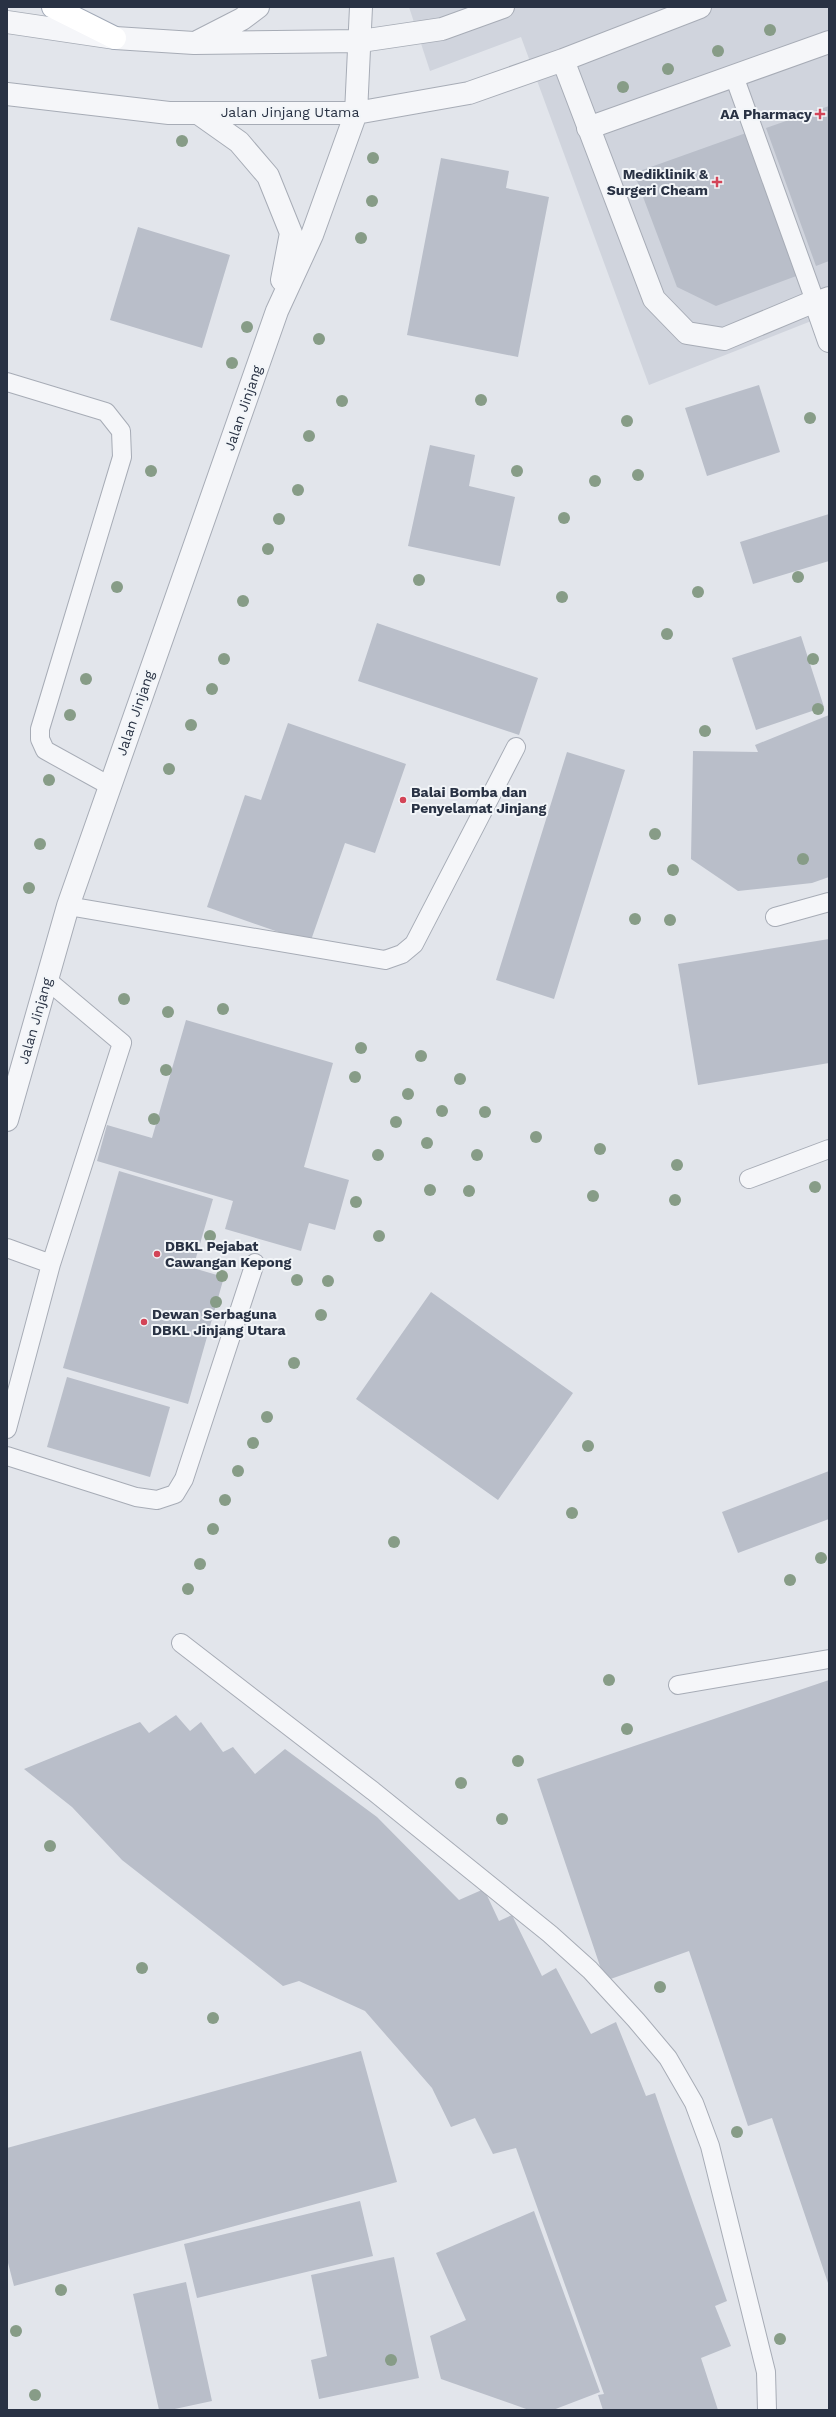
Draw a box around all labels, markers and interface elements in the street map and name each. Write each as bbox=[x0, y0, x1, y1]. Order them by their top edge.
street label: Jalan Jinjang Utama bbox=[221, 104, 359, 120]
place label: AA Pharmacy bbox=[720, 106, 812, 122]
marker: AA Pharmacy bbox=[815, 109, 825, 119]
place label: Mediklinik & Surgeri Cheam bbox=[607, 166, 708, 198]
marker: Mediklinik & Surgeri Cheam bbox=[711, 176, 723, 188]
street label: Jalan Jinjang bbox=[221, 363, 265, 453]
street label: Jalan Jinjang bbox=[113, 668, 157, 758]
place label: Balai Bomba dan Penyelamat Jinjang bbox=[411, 784, 546, 816]
marker: Balai Bomba dan Penyelamat Jinjang bbox=[398, 795, 408, 805]
street label: Jalan Jinjang bbox=[15, 976, 55, 1066]
place label: DBKL Pejabat Cawangan Kepong bbox=[165, 1238, 291, 1270]
marker: DBKL Pejabat Cawangan Kepong bbox=[152, 1249, 162, 1259]
place label: Dewan Serbaguna DBKL Jinjang Utara bbox=[152, 1306, 287, 1338]
marker: Dewan Serbaguna DBKL Jinjang Utara bbox=[139, 1317, 149, 1327]

